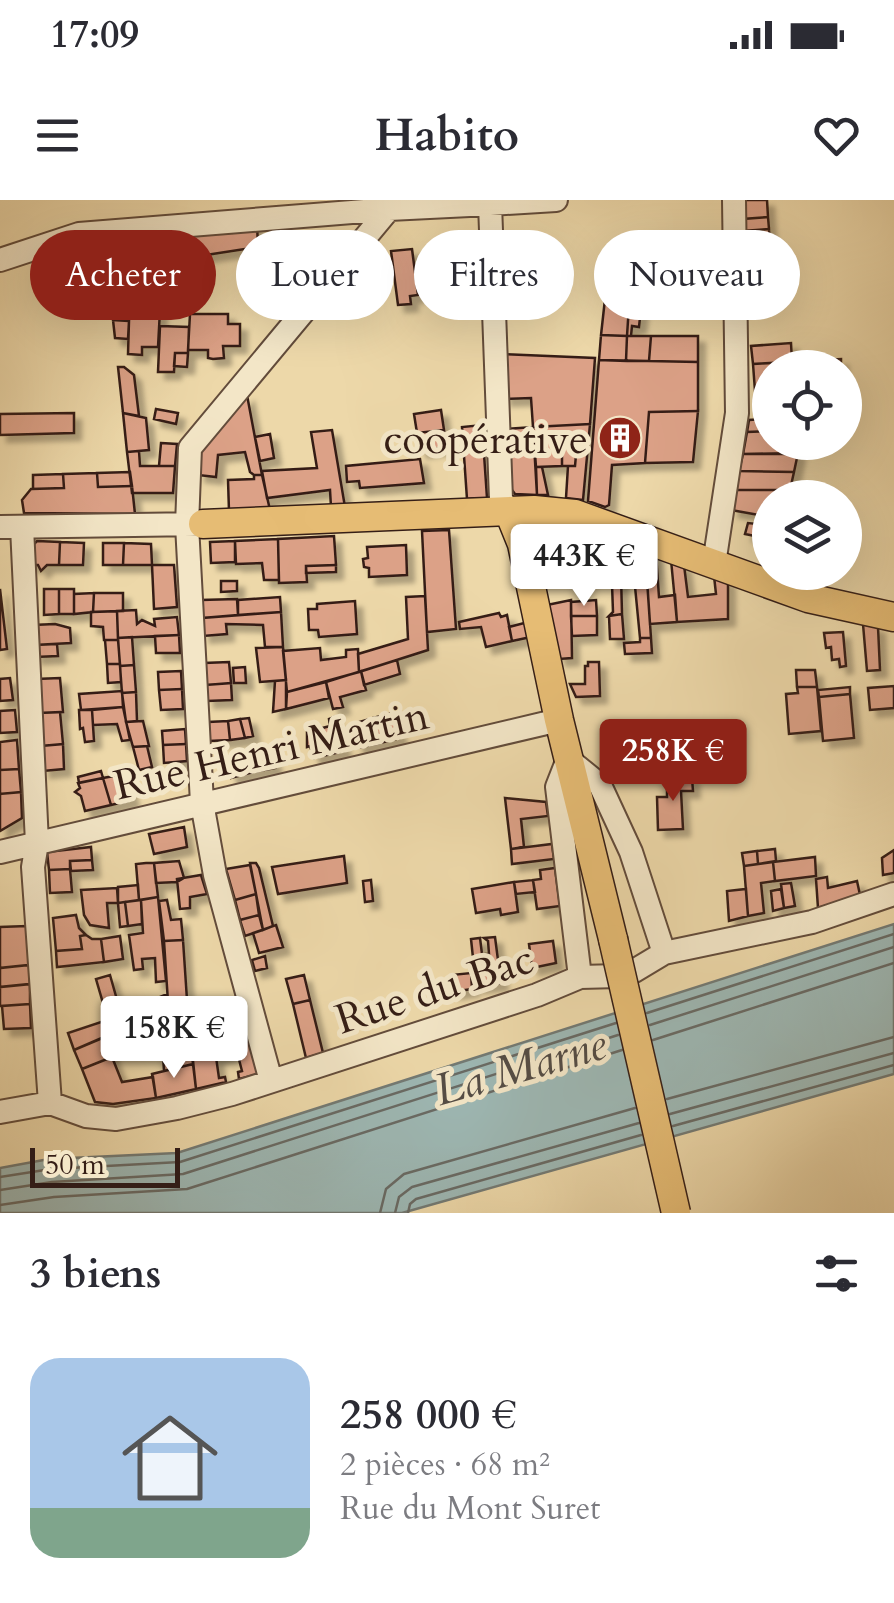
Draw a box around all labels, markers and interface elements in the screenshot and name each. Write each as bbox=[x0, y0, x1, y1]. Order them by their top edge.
text: 17:09 bbox=[50, 9, 139, 61]
text: Habito bbox=[375, 105, 519, 166]
icon: menu bbox=[30, 108, 85, 163]
icon: heart bbox=[809, 108, 864, 163]
chip: Acheter bbox=[30, 230, 216, 320]
chip: Louer bbox=[236, 230, 394, 320]
chip: Filtres bbox=[414, 230, 574, 320]
chip: Nouveau bbox=[594, 230, 800, 320]
map controls bbox=[752, 350, 862, 590]
button: locate bbox=[752, 350, 862, 460]
place label: coopérative bbox=[383, 411, 588, 468]
building icon: coopérative bbox=[597, 415, 643, 461]
button: layers bbox=[752, 480, 862, 590]
pin: 443K € bbox=[503, 524, 665, 609]
text: 443K € bbox=[533, 534, 635, 578]
street label: Rue Henri Martin bbox=[109, 687, 434, 814]
pin: 258K € bbox=[592, 719, 754, 804]
text: 258K € bbox=[622, 729, 724, 773]
street label: Rue du Bac bbox=[328, 931, 541, 1048]
pin: 158K € bbox=[93, 996, 255, 1081]
text: 158K € bbox=[123, 1006, 225, 1050]
water label: La Marne bbox=[427, 1014, 614, 1121]
scale bar bbox=[30, 1143, 180, 1188]
text: 50 m bbox=[45, 1146, 105, 1184]
text: 3 biens bbox=[30, 1245, 161, 1302]
icon: filters bbox=[809, 1246, 864, 1301]
text: 258 000 € bbox=[340, 1386, 517, 1443]
icon: home bbox=[110, 1398, 230, 1518]
text: 2 pièces · 68 m² bbox=[340, 1443, 550, 1487]
text: Rue du Mont Suret bbox=[340, 1487, 600, 1531]

